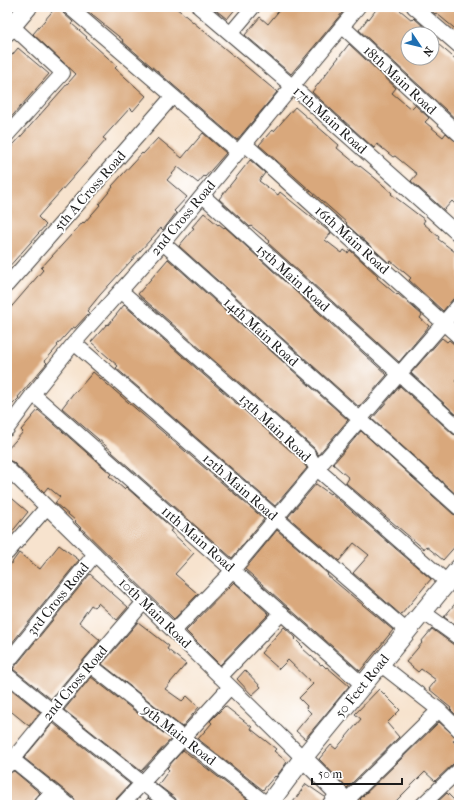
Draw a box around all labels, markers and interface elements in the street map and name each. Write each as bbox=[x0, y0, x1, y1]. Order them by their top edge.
north arrow bbox=[400, 26, 440, 66]
street label: 18th Main Road bbox=[360, 42, 440, 118]
text: N bbox=[420, 44, 436, 59]
street label: 17th Main Road bbox=[290, 82, 371, 158]
street label: 5th A Cross Road bbox=[51, 147, 130, 235]
street label: 2nd Cross Road bbox=[147, 177, 220, 259]
street label: 16th Main Road bbox=[311, 202, 393, 278]
street label: 15th Main Road bbox=[253, 241, 333, 316]
street label: 14th Main Road bbox=[220, 294, 302, 370]
street label: 13th Main Road bbox=[235, 390, 315, 466]
street label: 12th Main Road bbox=[199, 450, 281, 524]
street label: 11th Main Road bbox=[158, 503, 238, 576]
street label: 3rd Cross Road bbox=[23, 559, 93, 639]
street label: 10th Main Road bbox=[115, 574, 195, 652]
street label: 2nd Cross Road bbox=[39, 642, 112, 724]
street label: 50 Feet Road bbox=[331, 650, 393, 721]
street label: 9th Main Road bbox=[139, 701, 220, 769]
scale bar bbox=[312, 760, 402, 786]
text: 50 m bbox=[318, 767, 342, 781]

